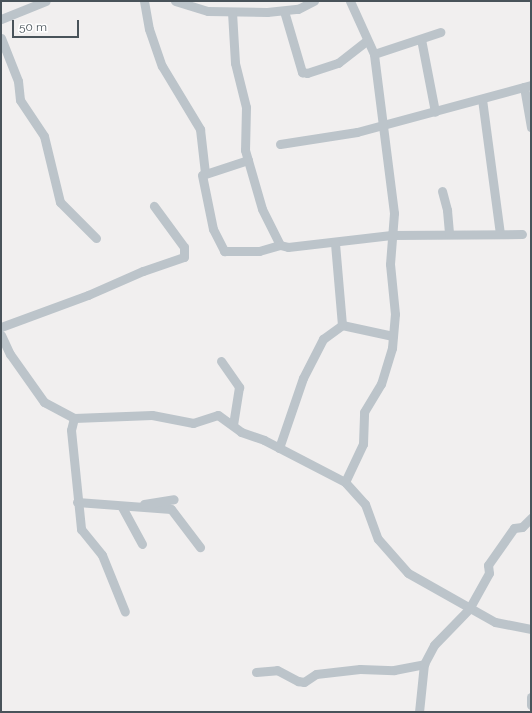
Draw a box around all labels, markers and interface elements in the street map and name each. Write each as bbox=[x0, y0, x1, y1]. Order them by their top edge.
scale bar bbox=[14, 12, 81, 38]
text: 50 m bbox=[19, 20, 47, 34]

